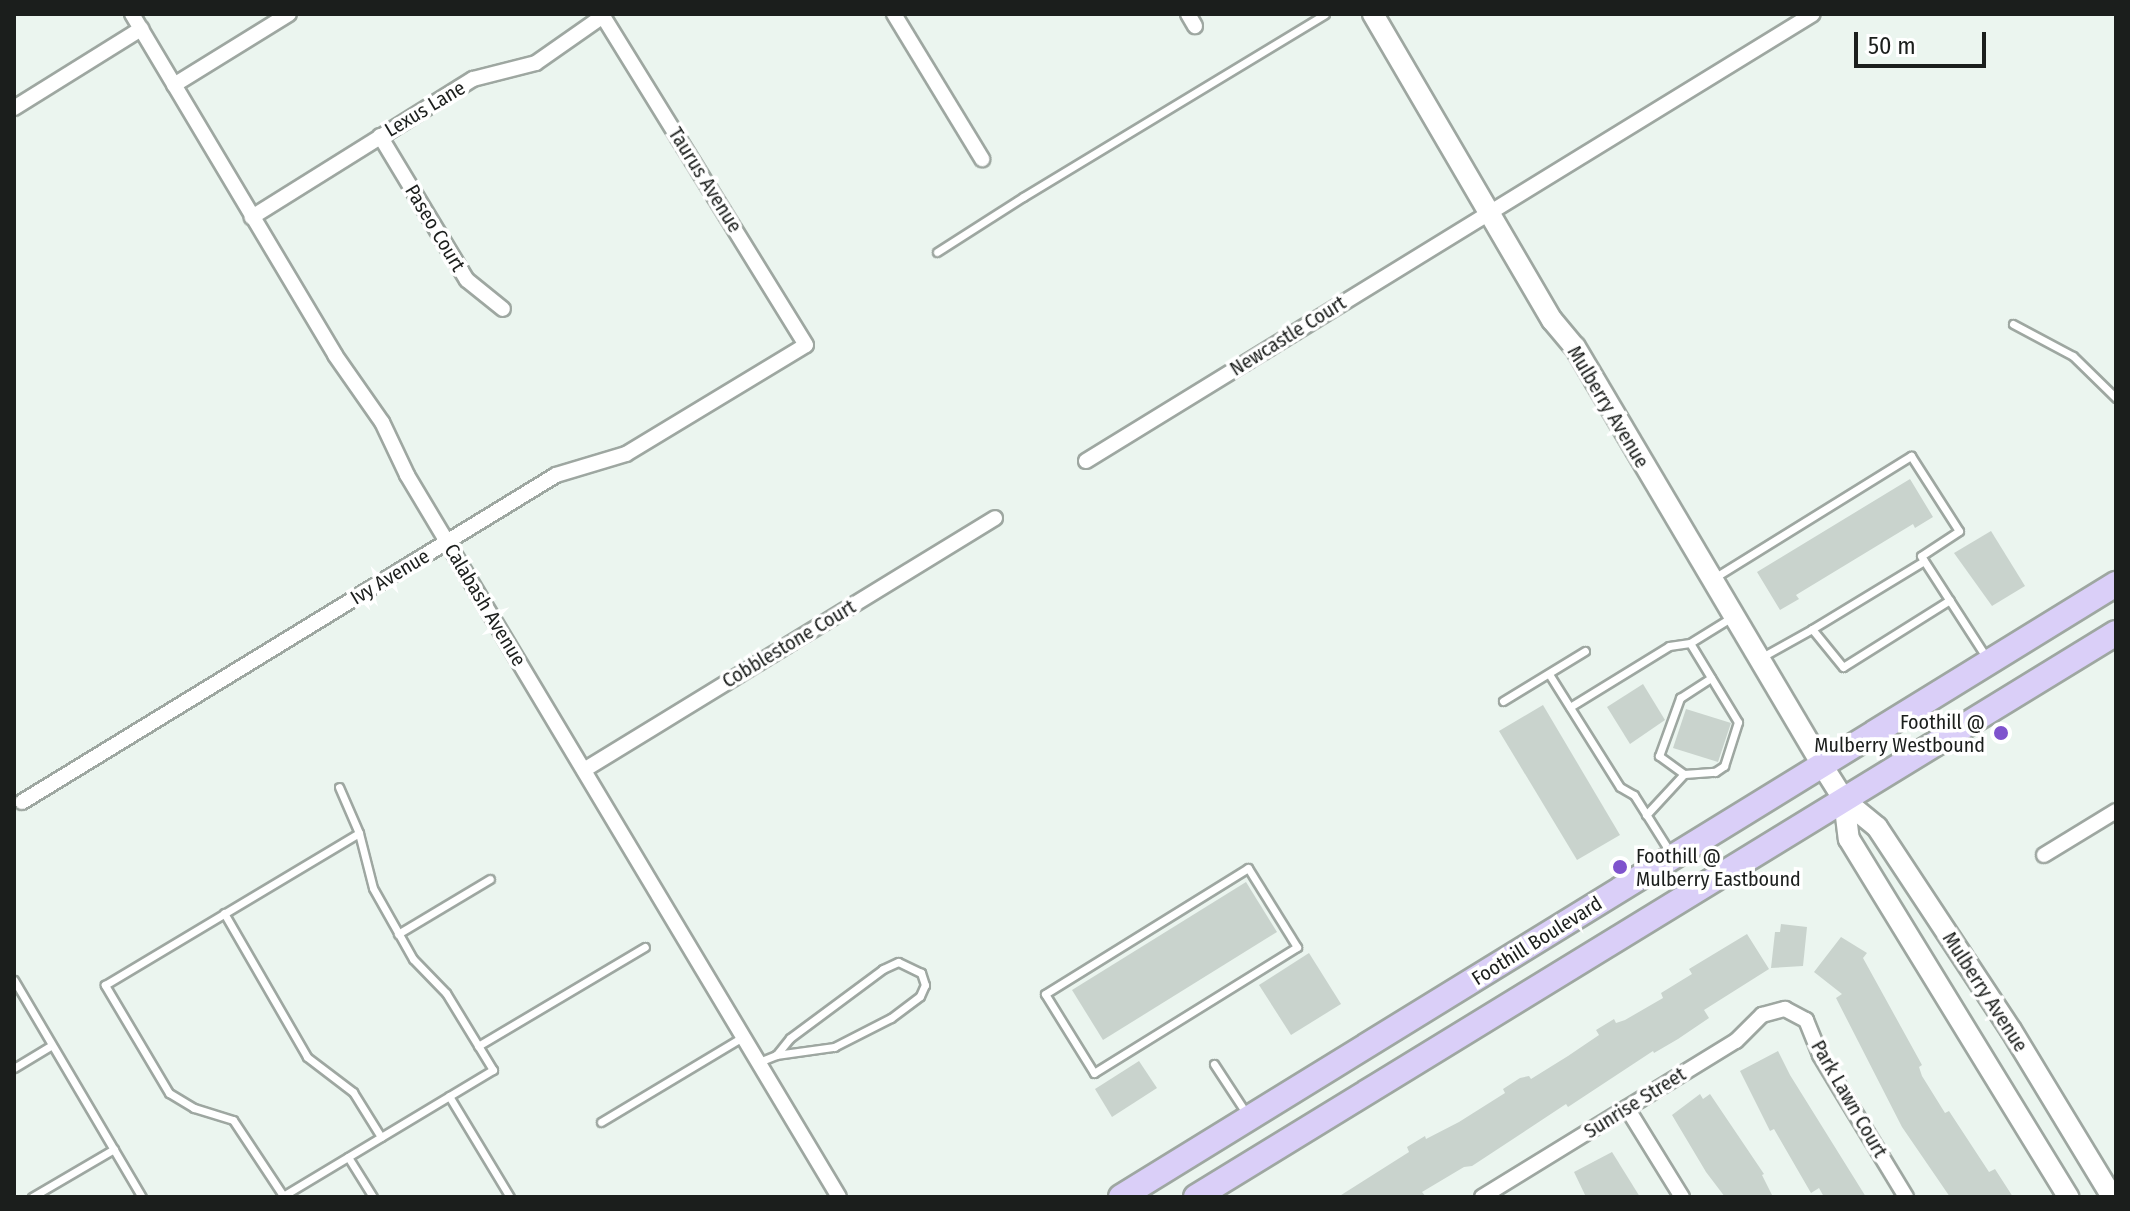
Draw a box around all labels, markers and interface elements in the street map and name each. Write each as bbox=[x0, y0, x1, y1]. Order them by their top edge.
scale bar bbox=[1858, 16, 1990, 66]
text: 50 m bbox=[1868, 32, 1916, 60]
street label: Lexus Lane bbox=[381, 76, 469, 142]
street label: Taurus Avenue bbox=[663, 123, 747, 237]
street label: Paseo Court bbox=[400, 180, 470, 276]
street label: Newcastle Court bbox=[1226, 291, 1350, 381]
street label: Mulberry Avenue bbox=[1562, 342, 1654, 472]
street label: Calabash Avenue bbox=[439, 539, 531, 671]
street label: Ivy Avenue bbox=[346, 544, 434, 610]
street label: Cobblestone Court bbox=[718, 595, 860, 693]
place label: Foothill @ Mulberry Westbound bbox=[1814, 710, 1985, 757]
marker: Foothill @ Mulberry Westbound bbox=[1992, 724, 2010, 742]
place label: Foothill @ Mulberry Eastbound bbox=[1636, 844, 1801, 891]
marker: Foothill @ Mulberry Eastbound bbox=[1611, 858, 1629, 876]
street label: Foothill Boulevard bbox=[1467, 891, 1607, 991]
street label: Mulberry Avenue bbox=[1937, 928, 2033, 1056]
street label: Park Lawn Court bbox=[1806, 1036, 1892, 1162]
street label: Sunrise Street bbox=[1580, 1062, 1690, 1144]

